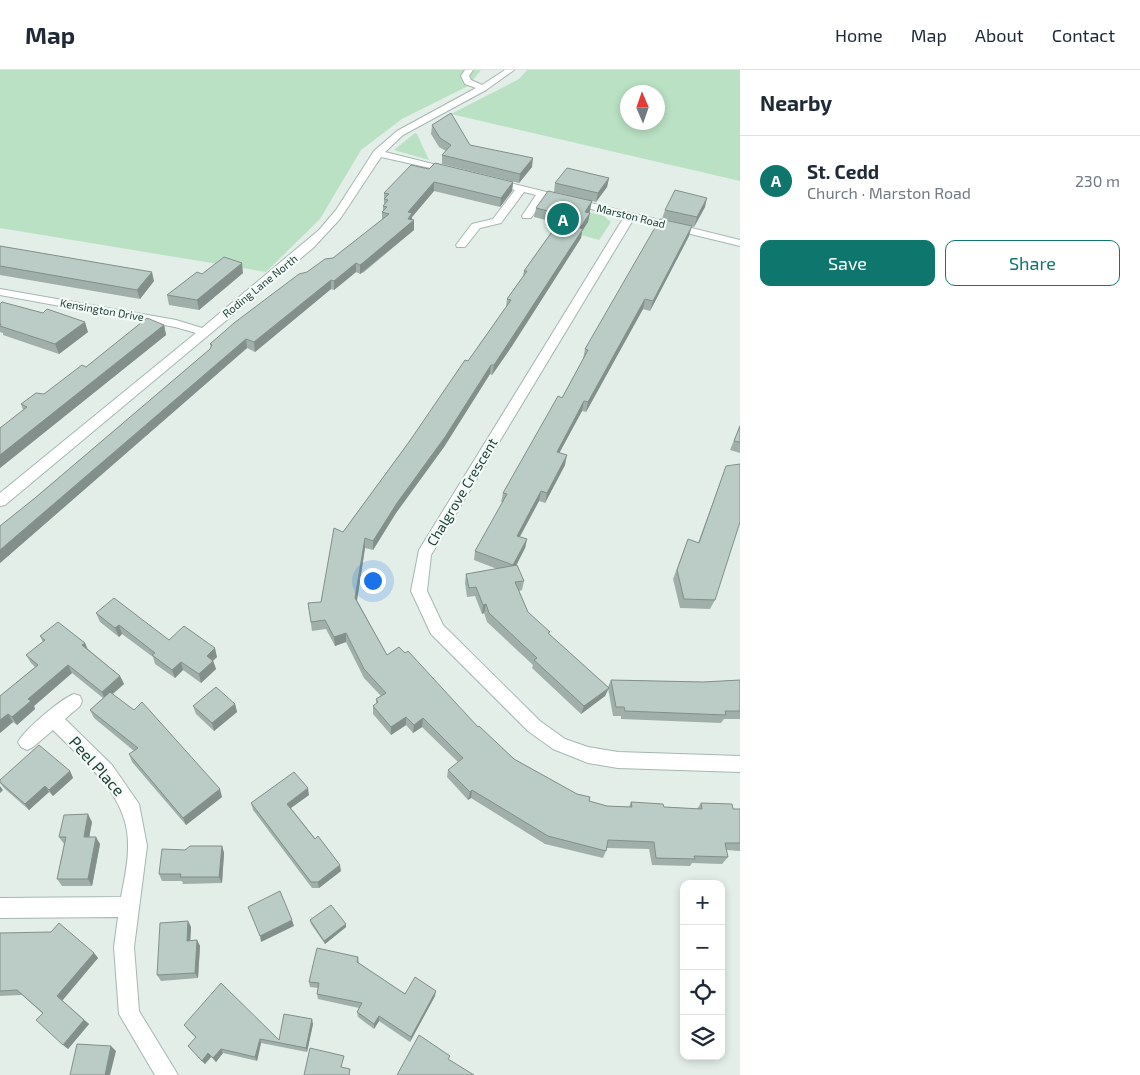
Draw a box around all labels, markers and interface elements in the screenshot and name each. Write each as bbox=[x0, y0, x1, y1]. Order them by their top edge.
text: Map bbox=[25, 20, 75, 49]
text: Home bbox=[835, 24, 883, 46]
text: Map bbox=[911, 24, 947, 46]
text: About bbox=[975, 24, 1024, 46]
text: Contact bbox=[1052, 24, 1115, 46]
north arrow bbox=[620, 85, 665, 130]
text: Nearby bbox=[760, 90, 832, 115]
text: St. Cedd bbox=[807, 160, 879, 183]
text: A bbox=[771, 171, 781, 190]
text: 230 m bbox=[1075, 171, 1120, 190]
text: Church · Marston Road bbox=[807, 183, 971, 202]
pin: A bbox=[547, 200, 579, 238]
street label: Marston Road bbox=[595, 201, 667, 230]
button: Save bbox=[760, 240, 935, 286]
button: Share bbox=[945, 240, 1120, 286]
street label: Roding Lane North bbox=[220, 251, 300, 320]
street label: Kensington Drive bbox=[59, 296, 145, 323]
street label: Chalgrove Crescent bbox=[423, 435, 500, 549]
your location bbox=[360, 568, 386, 594]
street label: Peel Place bbox=[66, 732, 129, 799]
map controls bbox=[680, 880, 725, 1060]
button: + bbox=[680, 880, 725, 925]
button: − bbox=[680, 925, 725, 970]
button: locate bbox=[680, 970, 725, 1015]
button: layers bbox=[680, 1015, 725, 1060]

